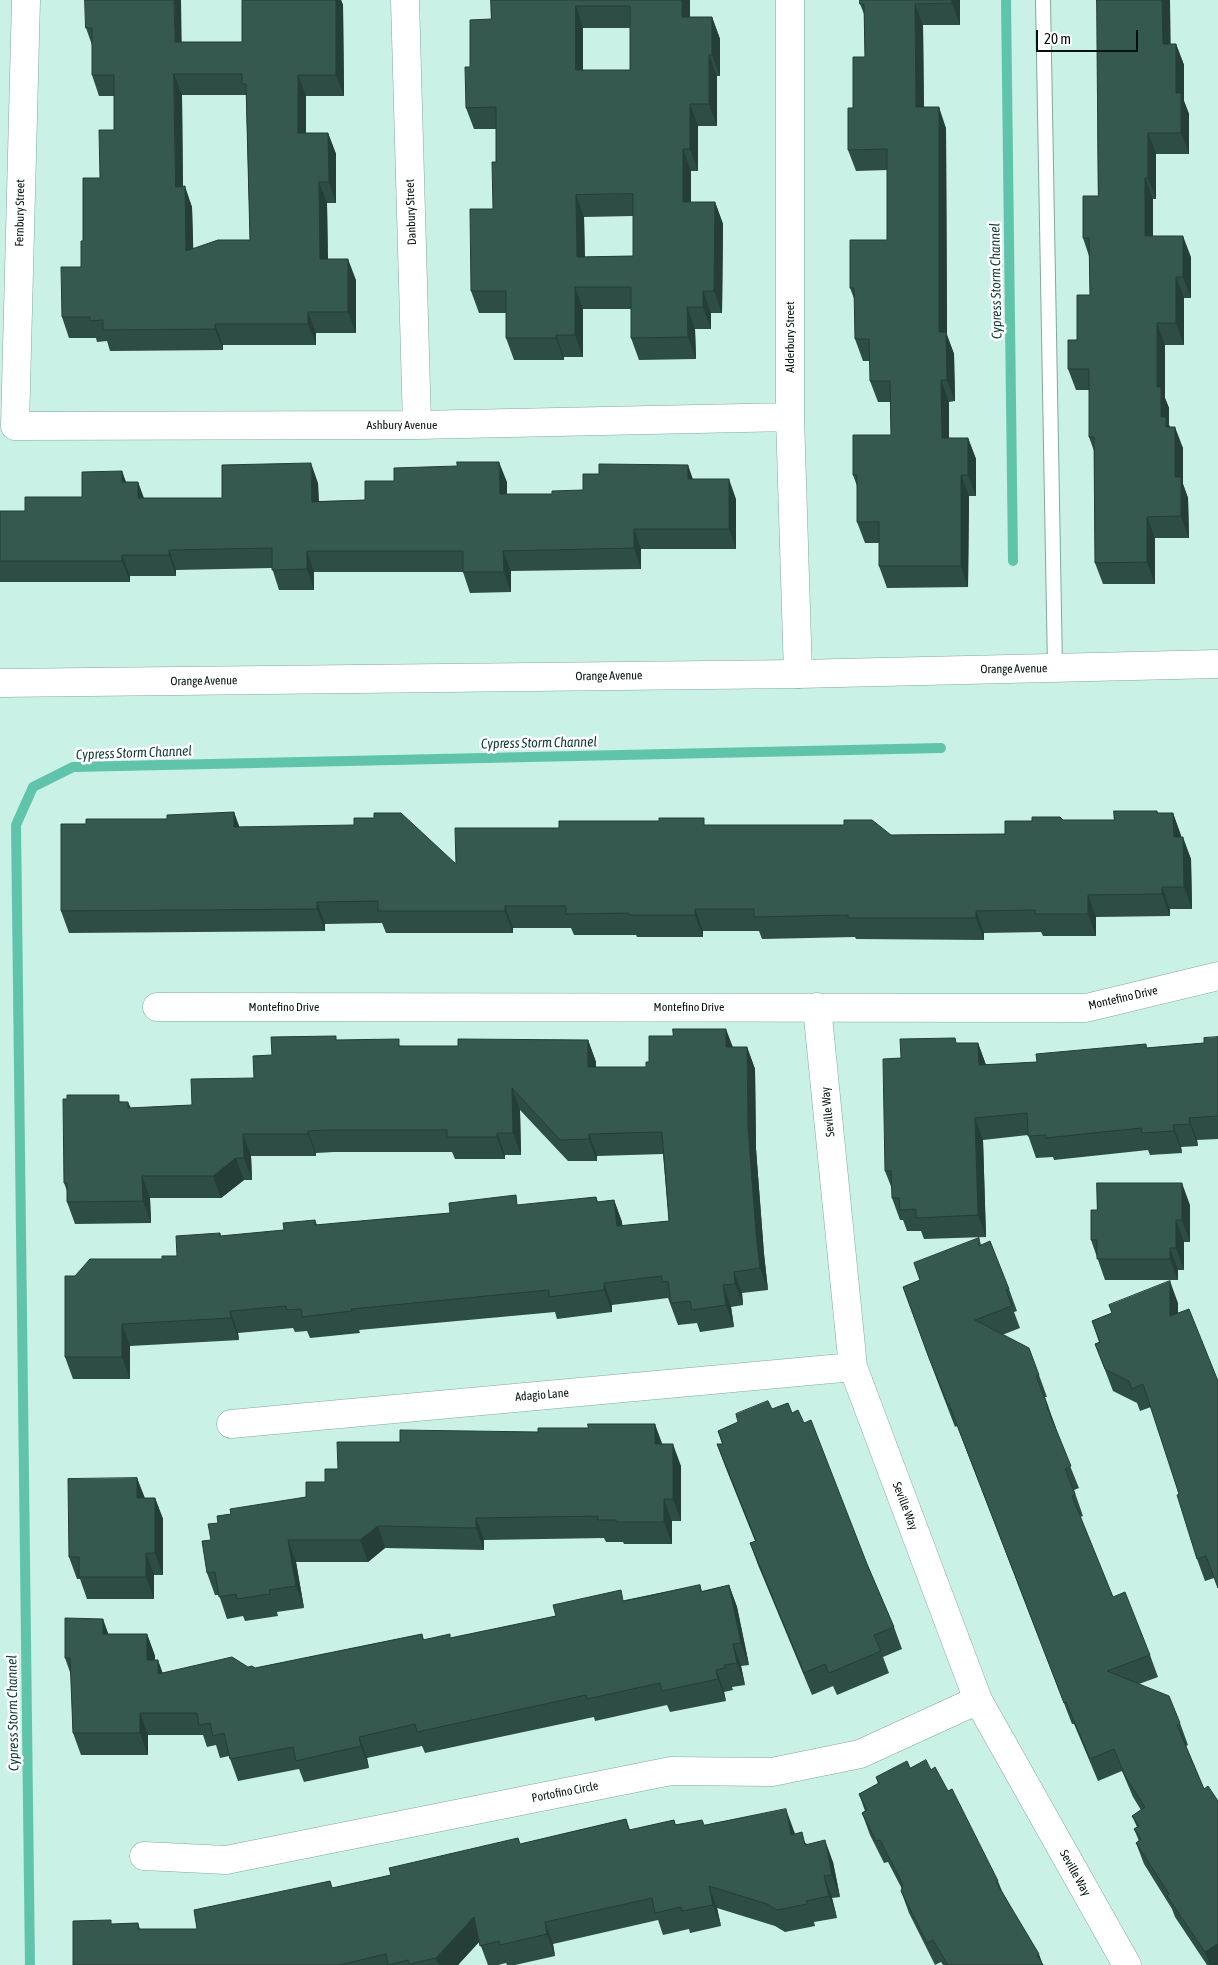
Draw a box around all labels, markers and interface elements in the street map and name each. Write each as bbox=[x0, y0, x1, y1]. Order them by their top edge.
scale bar bbox=[1038, 20, 1140, 52]
text: 20 m bbox=[1044, 30, 1071, 47]
street label: Fernbury Street bbox=[12, 179, 28, 247]
street label: Danbury Street bbox=[403, 179, 419, 245]
water label: Cypress Storm Channel bbox=[987, 223, 1005, 339]
street label: Alderbury Street bbox=[783, 301, 797, 373]
street label: Ashbury Avenue bbox=[367, 418, 437, 432]
street label: Orange Avenue bbox=[980, 661, 1048, 677]
street label: Orange Avenue bbox=[575, 668, 643, 684]
street label: Orange Avenue bbox=[170, 673, 238, 689]
water label: Cypress Storm Channel bbox=[481, 734, 597, 752]
water label: Cypress Storm Channel bbox=[76, 743, 192, 763]
street label: Montefino Drive bbox=[1087, 983, 1159, 1013]
street label: Montefino Drive bbox=[249, 1000, 319, 1014]
street label: Montefino Drive bbox=[654, 1000, 724, 1014]
street label: Seville Way bbox=[818, 1086, 838, 1138]
street label: Adagio Lane bbox=[515, 1385, 569, 1405]
street label: Seville Way bbox=[889, 1480, 921, 1532]
water label: Cypress Storm Channel bbox=[4, 1655, 22, 1771]
street label: Portofino Circle bbox=[530, 1778, 600, 1806]
street label: Seville Way bbox=[1057, 1848, 1093, 1898]

